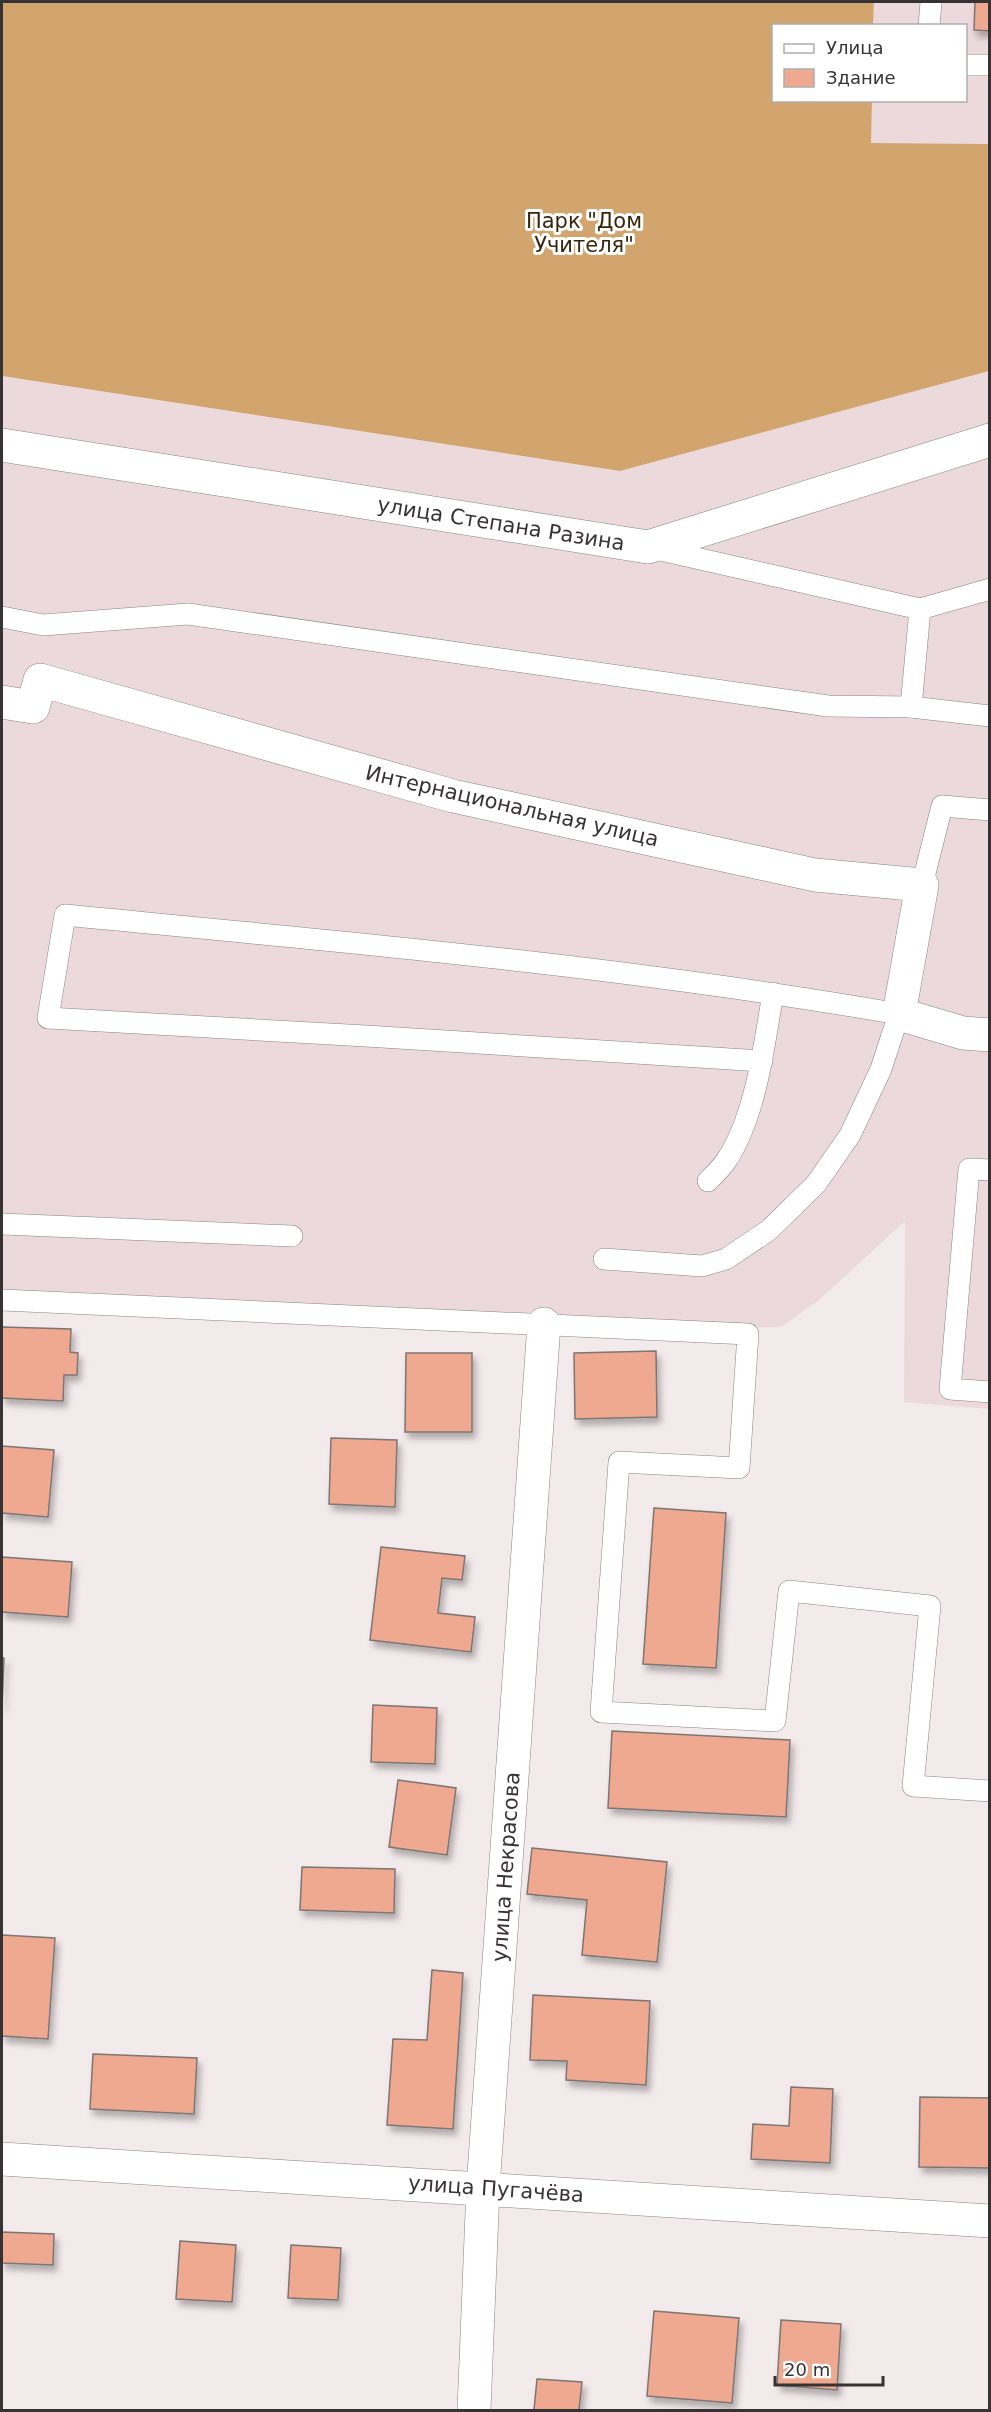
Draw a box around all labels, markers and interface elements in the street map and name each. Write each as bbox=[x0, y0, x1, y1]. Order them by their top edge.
legend bbox=[772, 24, 967, 102]
text: Улица bbox=[826, 37, 883, 58]
text: Здание bbox=[826, 67, 896, 88]
park label: Парк "Дом Учителя" bbox=[526, 209, 642, 257]
street label: улица Степана Разина bbox=[376, 493, 626, 555]
street label: Интернациональная улица bbox=[363, 761, 661, 851]
street label: улица Некрасова bbox=[487, 1771, 525, 1963]
street label: улица Пугачёва bbox=[407, 2171, 585, 2207]
scale bar bbox=[775, 2349, 883, 2387]
text: 20 m bbox=[784, 2359, 830, 2380]

